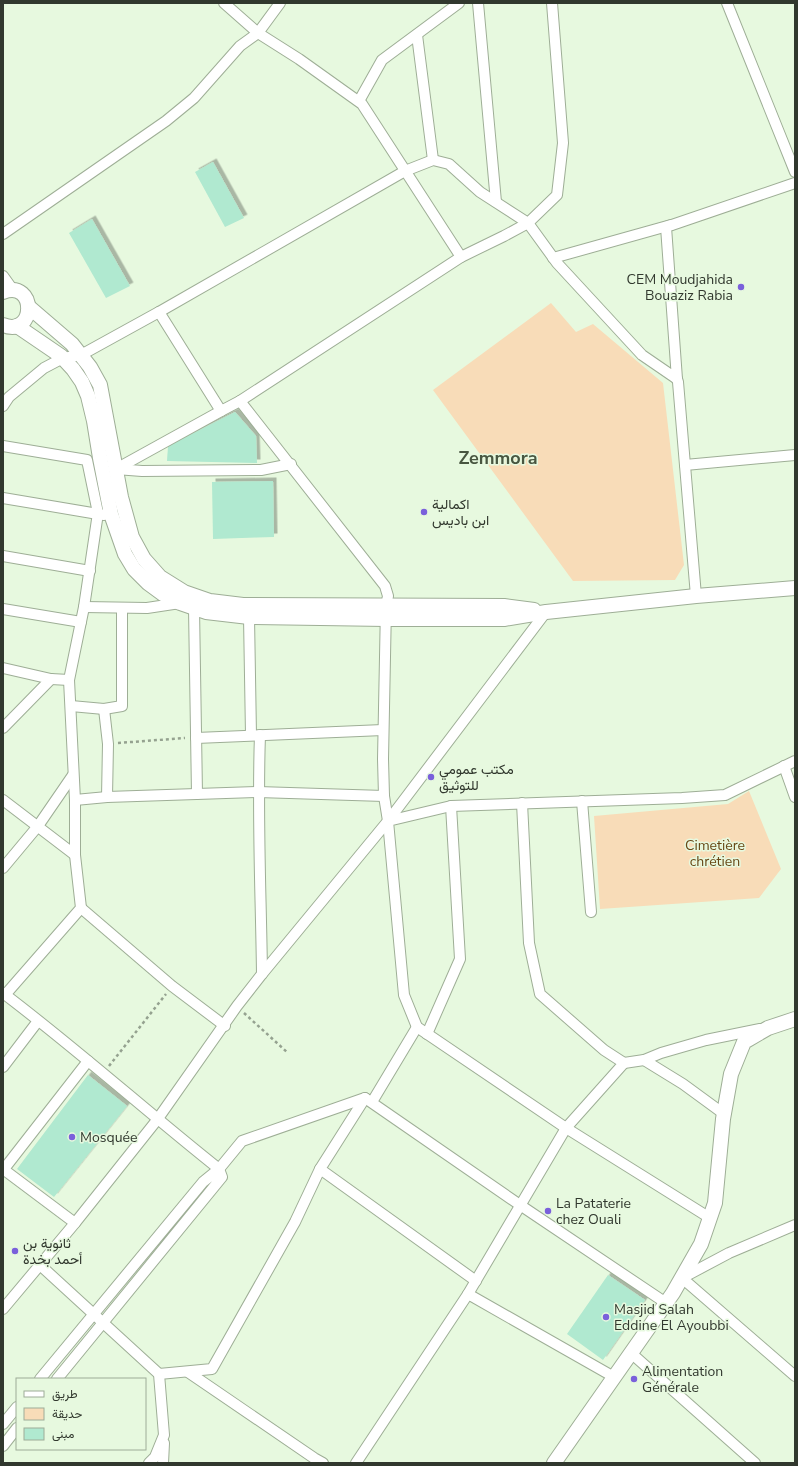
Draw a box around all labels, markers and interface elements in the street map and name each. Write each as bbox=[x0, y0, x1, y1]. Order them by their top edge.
place label: CEM Moudjahida Bouaziz Rabia bbox=[627, 270, 733, 305]
marker: CEM Moudjahida Bouaziz Rabia bbox=[736, 282, 746, 292]
district label: Zemmora bbox=[458, 446, 538, 470]
place label: اكمالية ابن باديس bbox=[432, 495, 489, 530]
marker: اكمالية ابن باديس bbox=[419, 507, 429, 517]
place label: مكتب عمومي للتوثيق bbox=[439, 760, 514, 795]
marker: مكتب عمومي للتوثيق bbox=[426, 772, 436, 782]
park label: Cimetière chrétien bbox=[685, 836, 745, 871]
place label: Mosquée bbox=[80, 1128, 137, 1147]
marker: Mosquée bbox=[67, 1132, 77, 1142]
place label: La Pataterie chez Ouali bbox=[556, 1194, 631, 1229]
marker: La Pataterie chez Ouali bbox=[543, 1206, 553, 1216]
place label: ثانوية بن أحمد بخدة bbox=[23, 1234, 82, 1269]
marker: ثانوية بن أحمد بخدة bbox=[10, 1246, 20, 1256]
place label: Masjid Salah Eddine El Ayoubbi bbox=[614, 1300, 729, 1335]
marker: Masjid Salah Eddine El Ayoubbi bbox=[601, 1312, 611, 1322]
place label: Alimentation Générale bbox=[642, 1362, 723, 1397]
marker: Alimentation Générale bbox=[629, 1374, 639, 1384]
legend bbox=[16, 1378, 146, 1450]
text: طريق bbox=[52, 1386, 78, 1402]
text: حديقة bbox=[52, 1406, 82, 1422]
text: مبنى bbox=[52, 1426, 74, 1442]

